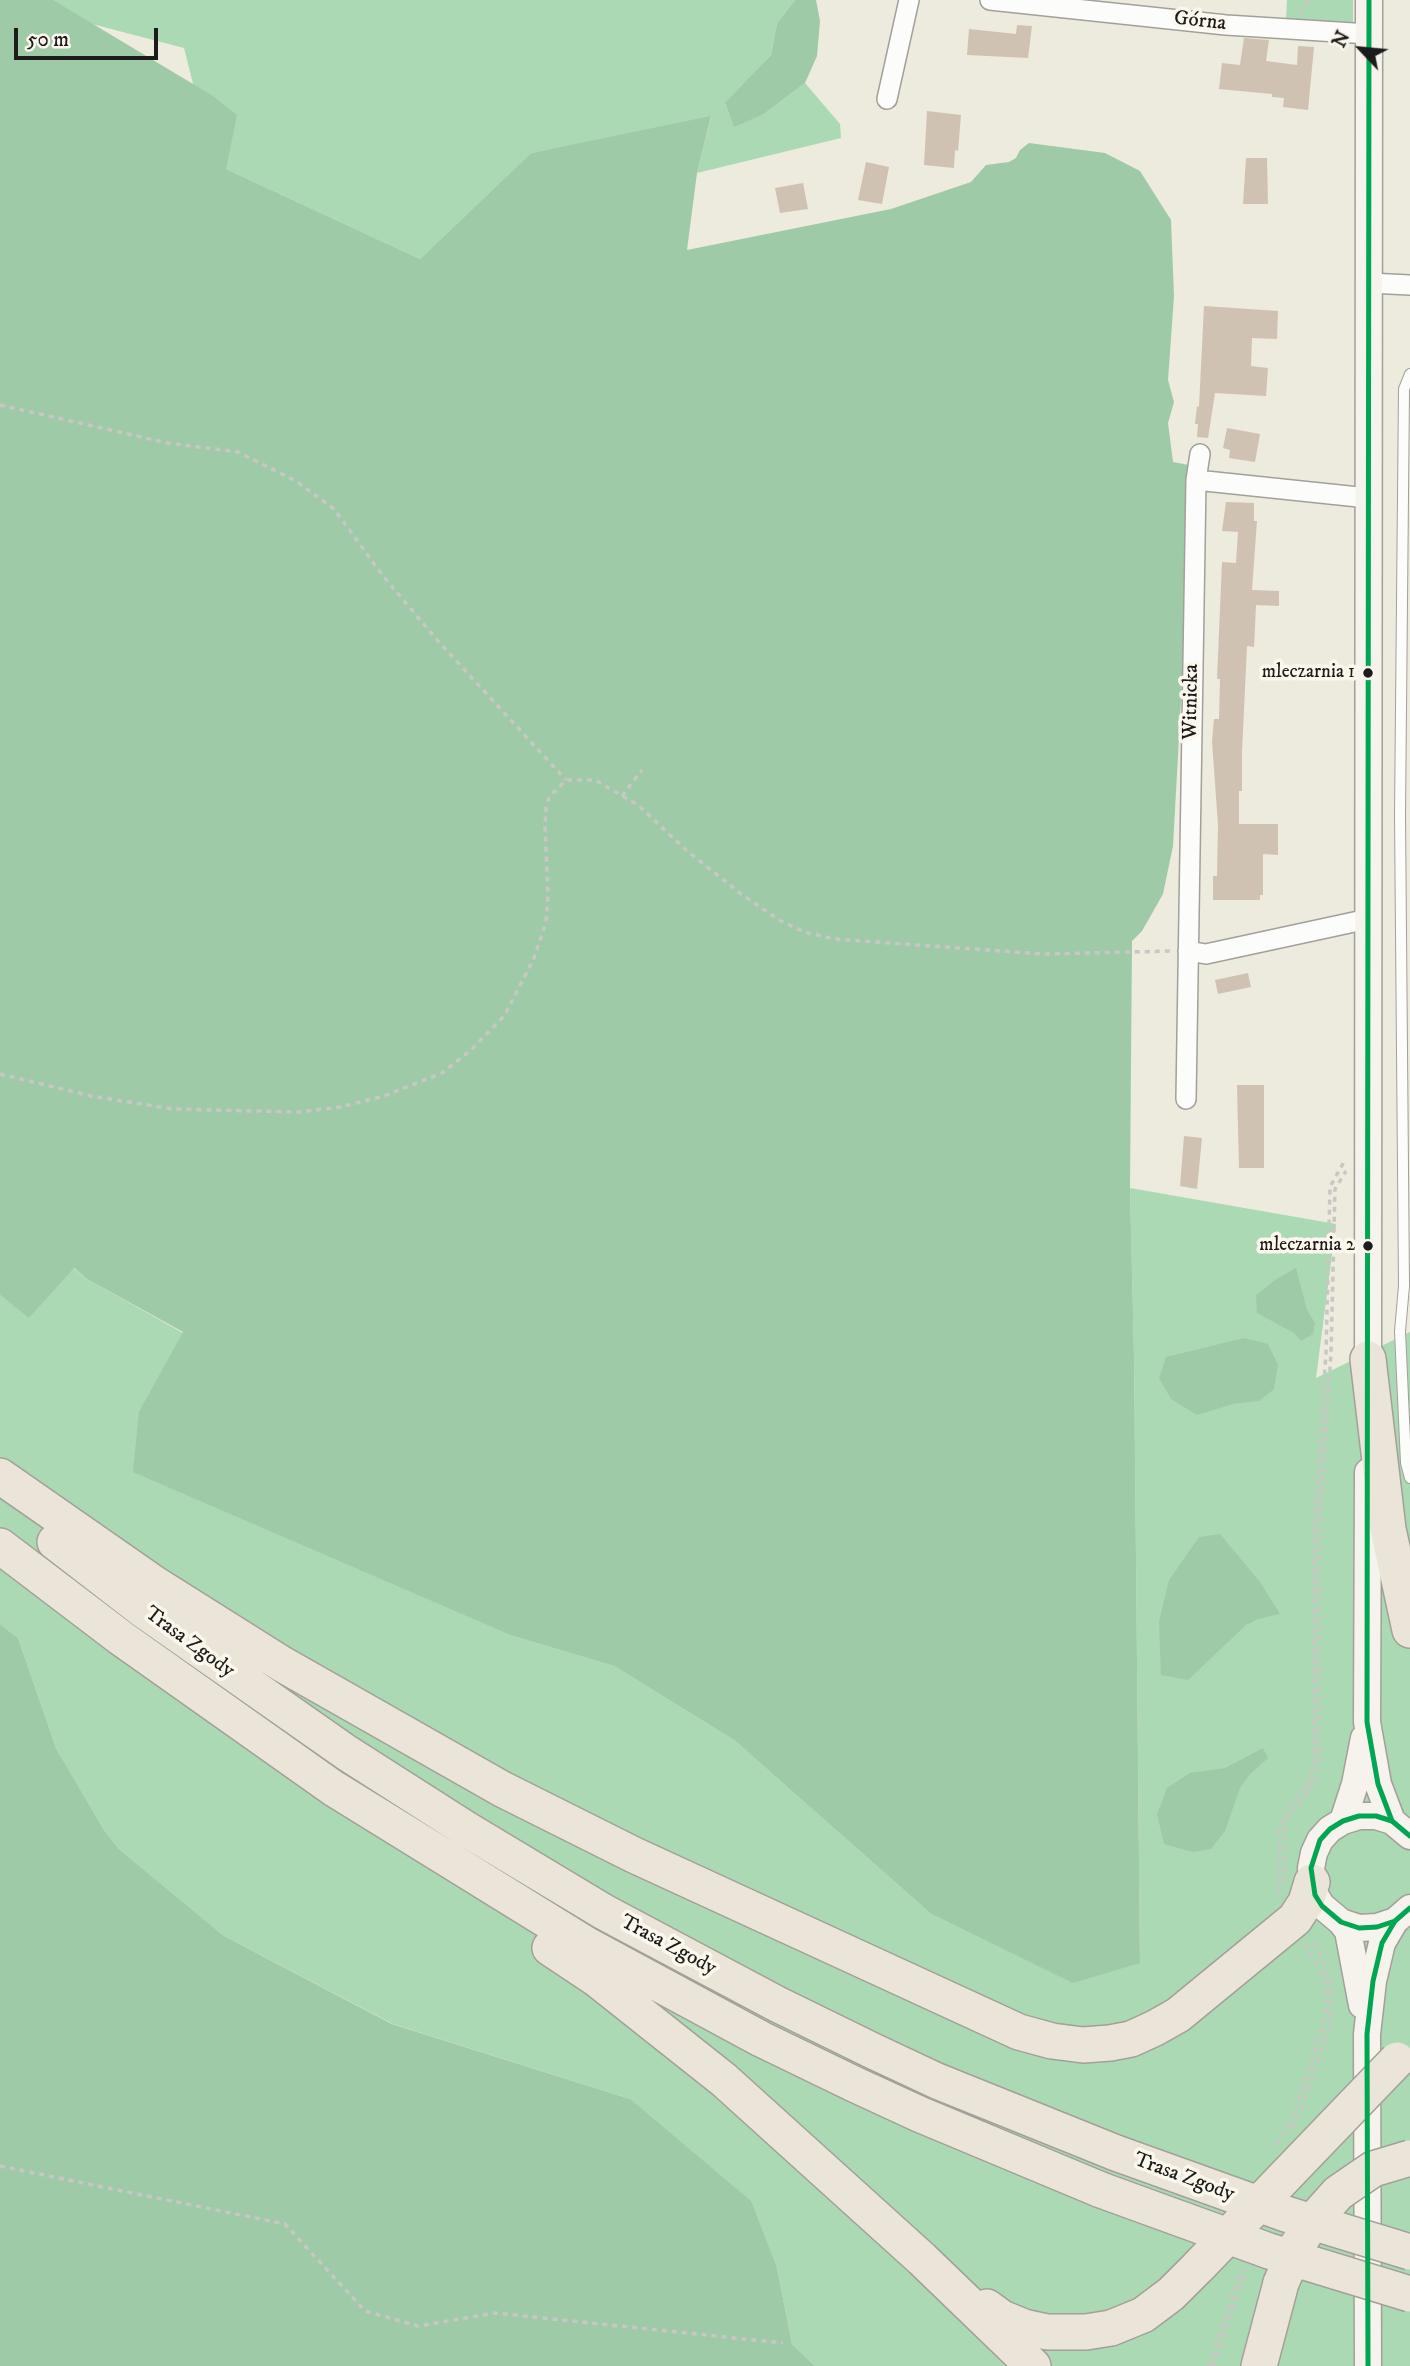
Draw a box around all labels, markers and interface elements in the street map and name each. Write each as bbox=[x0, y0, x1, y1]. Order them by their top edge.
street label: Górna bbox=[1173, 7, 1227, 37]
scale bar bbox=[18, 14, 161, 58]
north arrow bbox=[1326, 14, 1396, 84]
text: 50 m bbox=[27, 27, 69, 53]
text: N bbox=[1328, 28, 1355, 52]
place label: mleczarnia 1 bbox=[1262, 662, 1355, 684]
street label: Witnicka bbox=[1179, 664, 1205, 740]
marker: mleczarnia 1 bbox=[1361, 666, 1375, 680]
place label: mleczarnia 2 bbox=[1259, 1235, 1355, 1257]
marker: mleczarnia 2 bbox=[1361, 1239, 1375, 1253]
street label: Trasa Zgody bbox=[139, 1602, 239, 1684]
street label: Trasa Zgody bbox=[616, 1910, 720, 1982]
street label: Trasa Zgody bbox=[1130, 2148, 1238, 2208]

